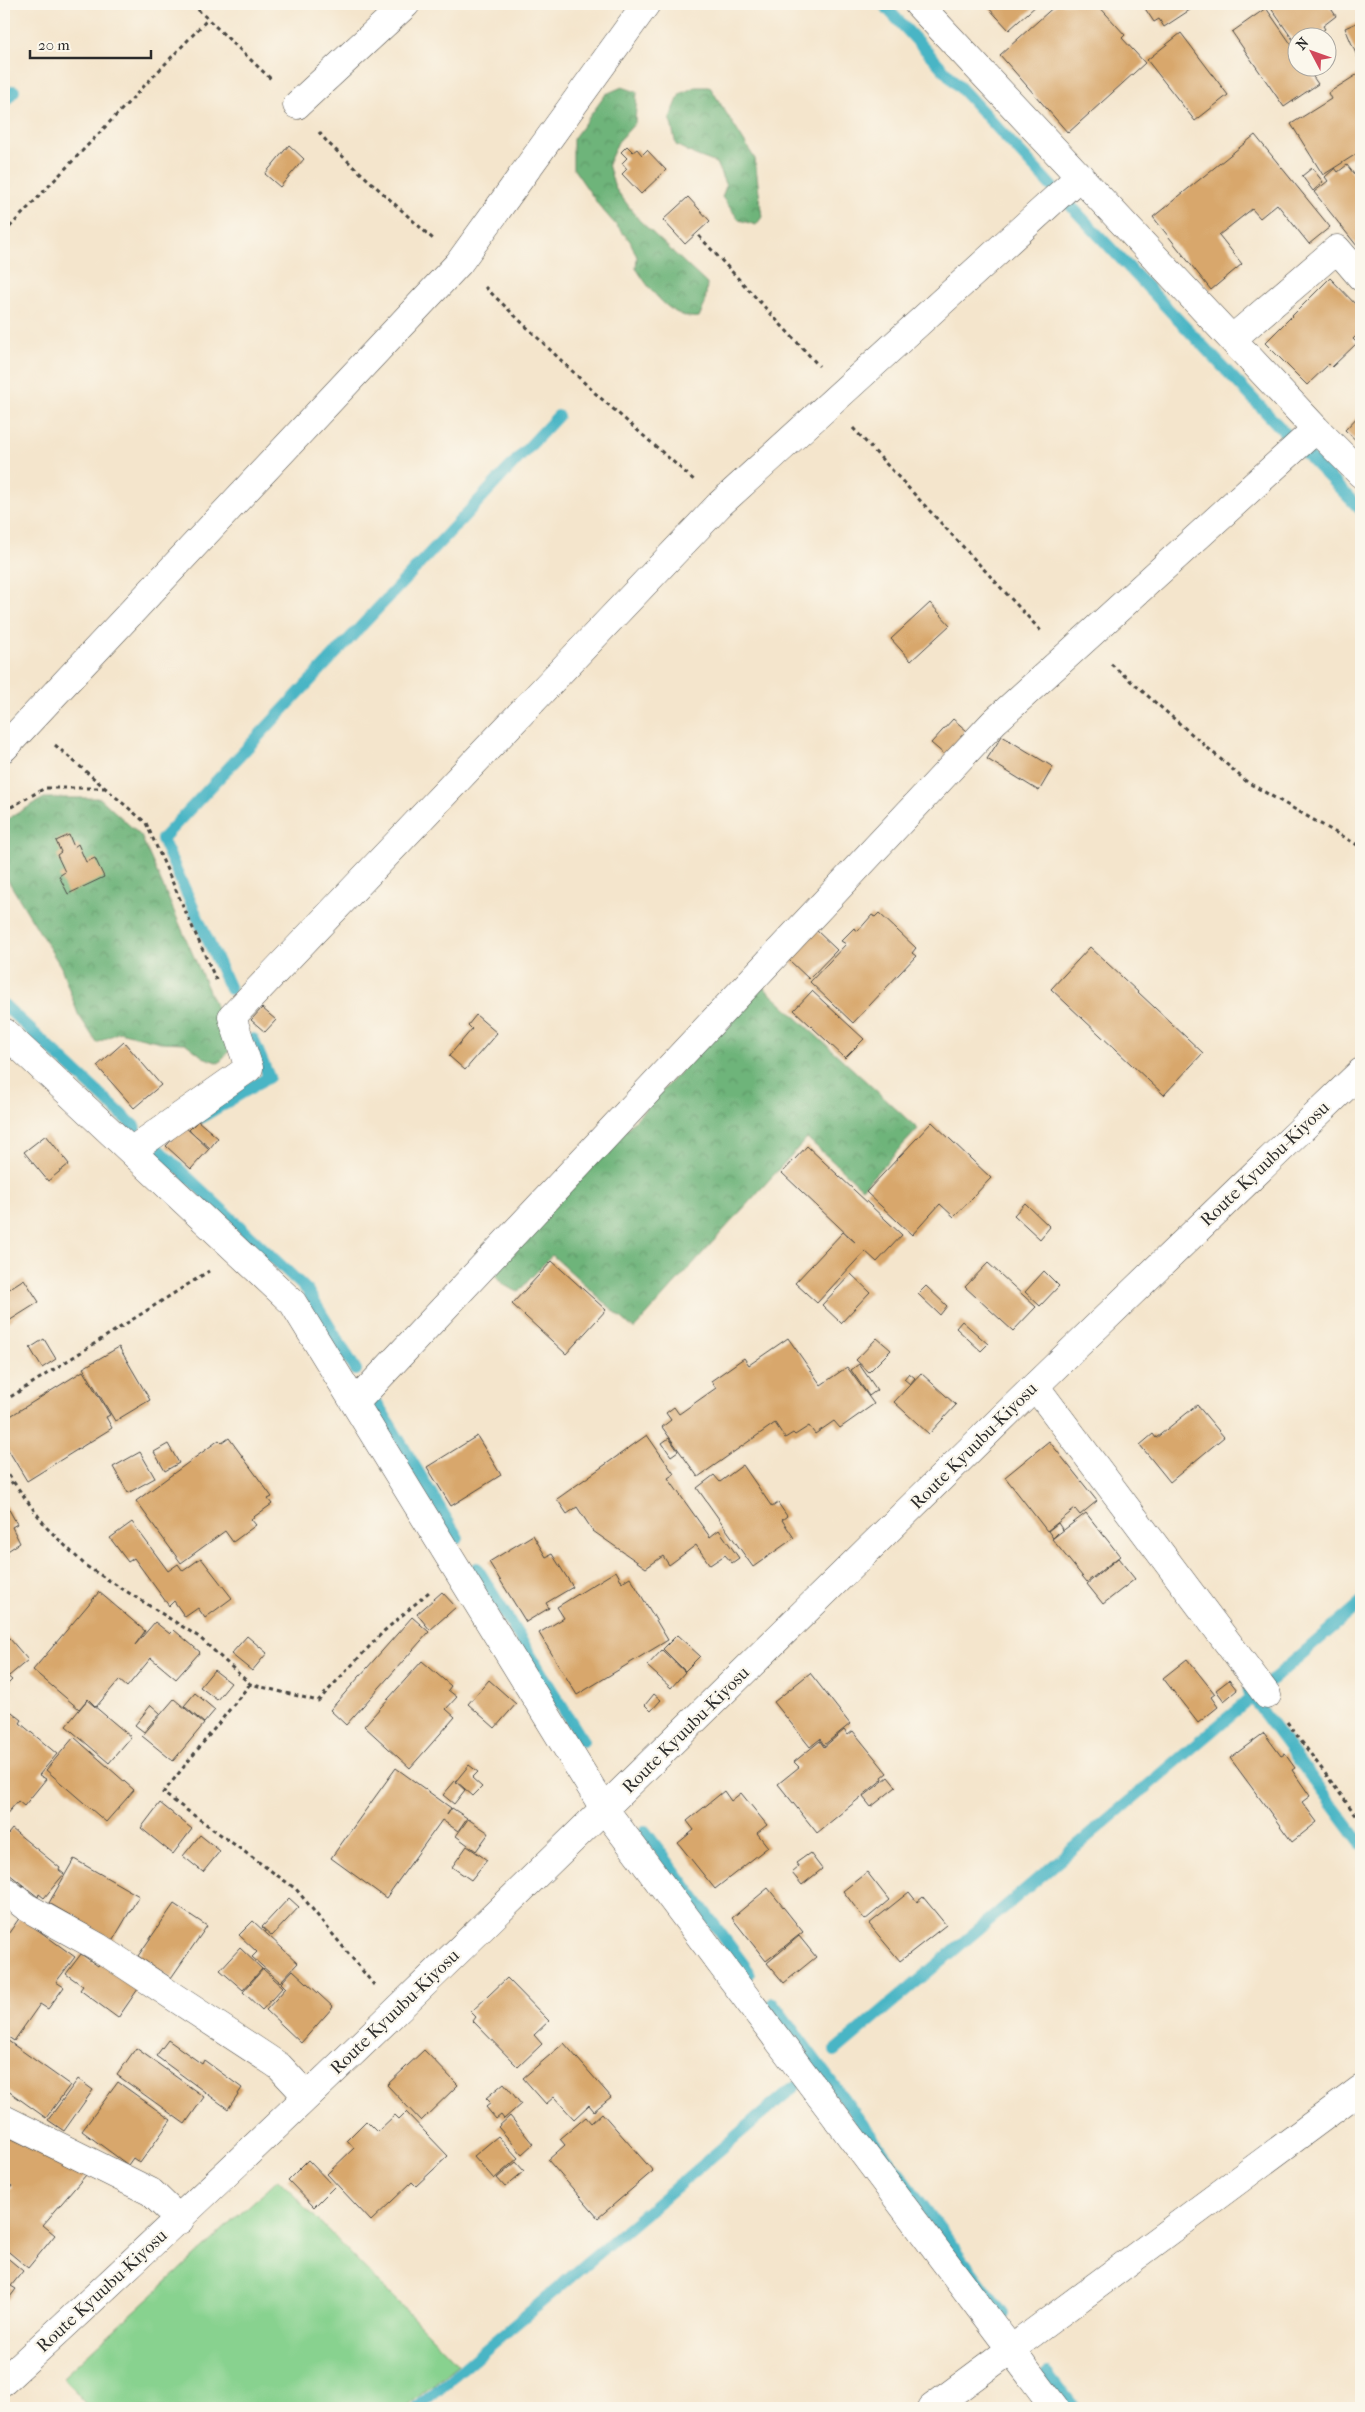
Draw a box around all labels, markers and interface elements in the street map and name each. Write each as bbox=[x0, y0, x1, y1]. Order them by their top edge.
scale bar bbox=[30, 28, 151, 60]
north arrow bbox=[1288, 28, 1338, 78]
text: N bbox=[1293, 34, 1313, 53]
text: 20 m bbox=[38, 36, 70, 54]
street label: Route Kyuubu-Kiyosu bbox=[1196, 1097, 1334, 1231]
street label: Route Kyuubu-Kiyosu bbox=[906, 1378, 1042, 1514]
street label: Route Kyuubu-Kiyosu bbox=[618, 1662, 754, 1798]
street label: Route Kyuubu-Kiyosu bbox=[326, 1945, 464, 2079]
street label: Route Kyuubu-Kiyosu bbox=[32, 2225, 172, 2357]

